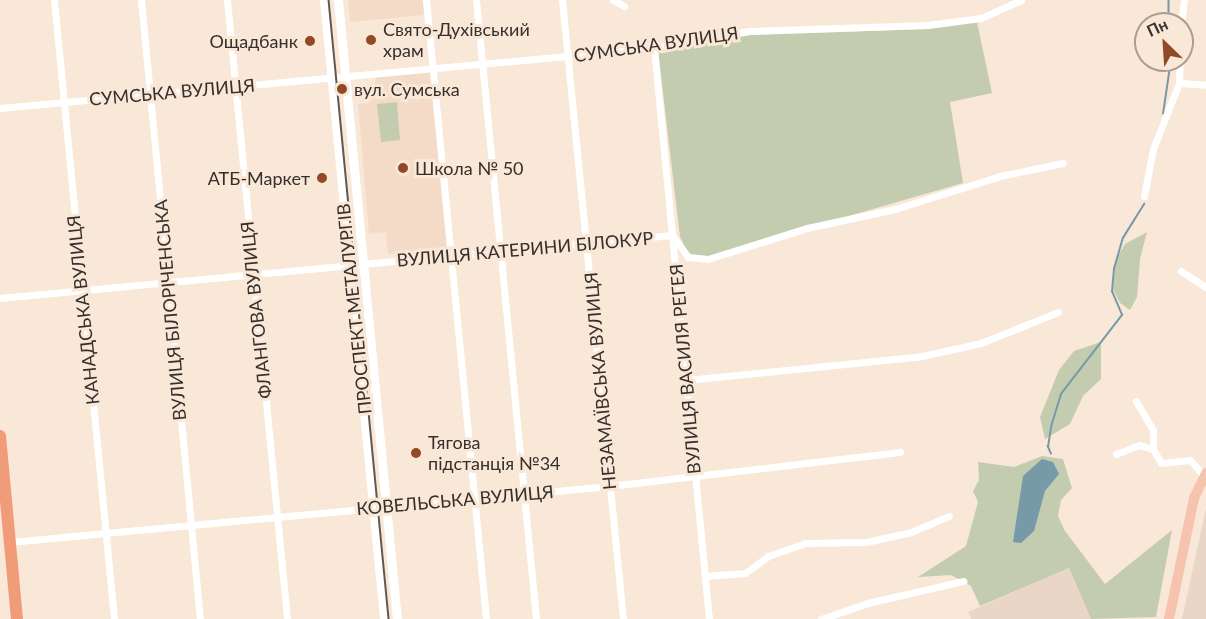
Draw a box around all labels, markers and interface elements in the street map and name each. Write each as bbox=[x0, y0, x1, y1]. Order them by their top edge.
north arrow bbox=[1134, 12, 1194, 72]
text: Пн bbox=[1144, 14, 1171, 40]
place label: Свято-Духівський храм bbox=[383, 19, 530, 62]
street label: СУМСЬКА ВУЛИЦЯ bbox=[572, 22, 740, 66]
place label: Ощадбанк bbox=[209, 30, 298, 52]
marker: Свято-Духівський храм bbox=[364, 33, 378, 47]
marker: Ощадбанк bbox=[303, 34, 317, 48]
street label: СУМСЬКА ВУЛИЦЯ bbox=[88, 74, 256, 110]
place label: вул. Сумська bbox=[354, 78, 460, 100]
marker: вул. Сумська bbox=[335, 82, 349, 96]
place label: Школа № 50 bbox=[415, 157, 524, 179]
marker: Школа № 50 bbox=[396, 161, 410, 175]
place label: АТБ-Маркет bbox=[208, 167, 310, 189]
marker: АТБ-Маркет bbox=[315, 171, 329, 185]
street label: ВУЛИЦЯ БІЛОРІЧЕНСЬКА bbox=[150, 199, 190, 421]
street label: ПРОСПЕКТ МЕТАЛУРГІВ bbox=[332, 203, 376, 415]
street label: КАНАДСЬКА ВУЛИЦЯ bbox=[62, 214, 104, 406]
street label: ФЛАНГОВА ВУЛИЦЯ bbox=[236, 220, 276, 400]
street label: ВУЛИЦЯ КАТЕРИНИ БІЛОКУР bbox=[396, 227, 654, 271]
street label: ВУЛИЦЯ ВАСИЛЯ РЕГЕЯ bbox=[665, 263, 705, 475]
street label: НЕЗАМАЇВСЬКА ВУЛИЦЯ bbox=[580, 271, 620, 491]
place label: Тягова пiдстанцiя №34 bbox=[428, 432, 561, 474]
marker: Тягова пiдстанцiя №34 bbox=[409, 446, 423, 460]
street label: КОВЕЛЬСЬКА ВУЛИЦЯ bbox=[355, 481, 555, 519]

